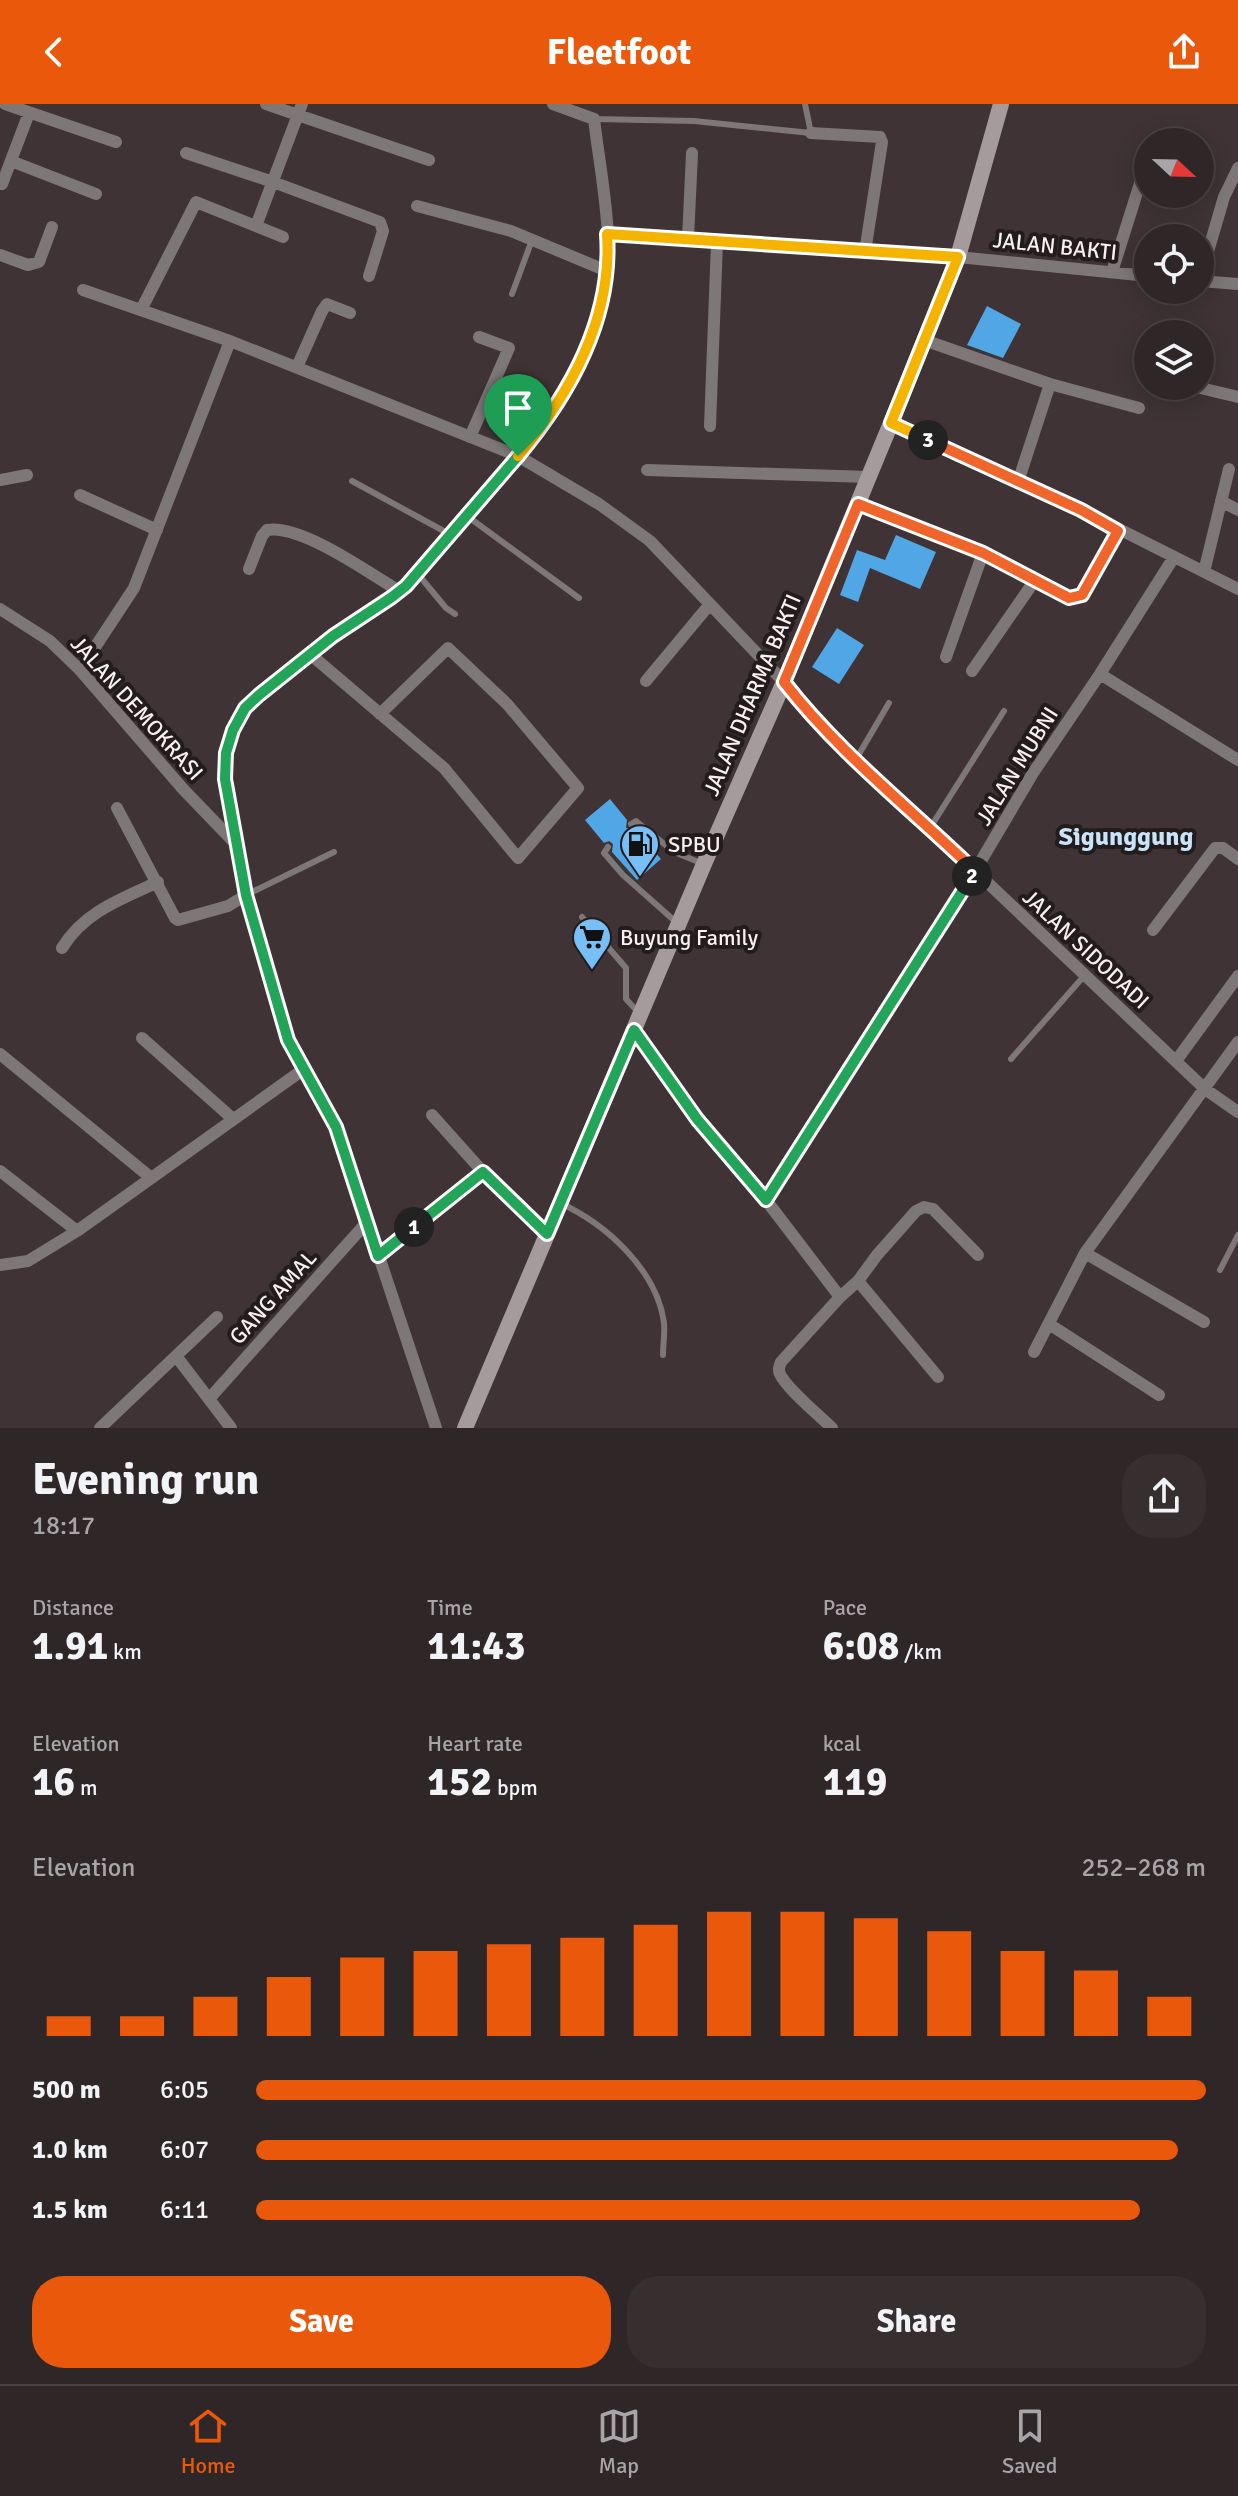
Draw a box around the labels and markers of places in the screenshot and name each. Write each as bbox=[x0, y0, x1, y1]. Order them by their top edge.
pin bbox=[484, 374, 552, 456]
pin: 3 bbox=[908, 420, 948, 460]
fuel station icon: SPBU bbox=[619, 823, 661, 878]
place label: SPBU bbox=[668, 831, 721, 858]
pin: 2 bbox=[952, 856, 992, 896]
supermarket icon: Buyung Family bbox=[571, 916, 613, 971]
place label: Buyung Family bbox=[620, 924, 759, 951]
pin: 1 bbox=[394, 1207, 434, 1247]

